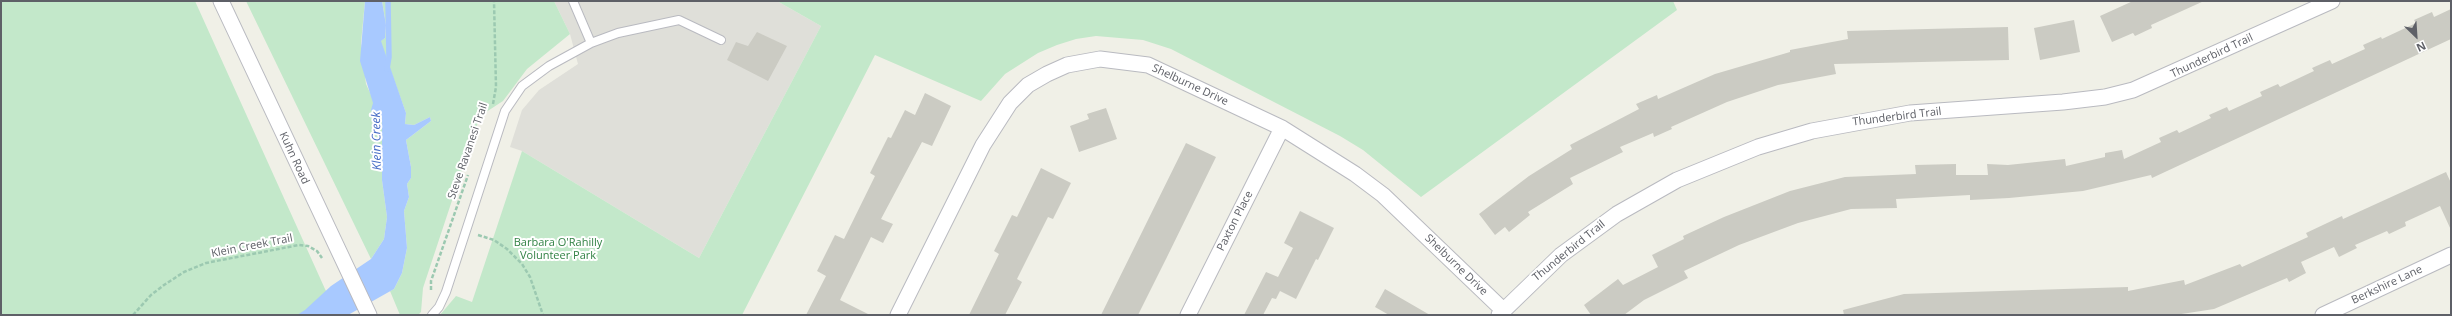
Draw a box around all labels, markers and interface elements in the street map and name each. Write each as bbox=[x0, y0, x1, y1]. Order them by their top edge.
north arrow bbox=[2396, 16, 2436, 56]
street label: Thunderbird Trail bbox=[2169, 31, 2255, 81]
text: N bbox=[2414, 39, 2429, 56]
street label: Shelburne Drive bbox=[1150, 62, 1230, 108]
street label: Steve Ravanesi Trail bbox=[445, 101, 491, 201]
street label: Thunderbird Trail bbox=[1852, 105, 1942, 129]
water label: Klein Creek bbox=[369, 112, 385, 170]
street label: Kuhn Road bbox=[276, 130, 312, 186]
street label: Paxton Place bbox=[1214, 189, 1256, 253]
street label: Thunderbird Trail bbox=[1530, 218, 1608, 284]
street label: Klein Creek Trail bbox=[210, 232, 294, 260]
street label: Shelburne Drive bbox=[1422, 232, 1490, 298]
park label: Barbara O'Rahilly Volunteer Park bbox=[514, 236, 602, 262]
street label: Berkshire Lane bbox=[2349, 263, 2425, 307]

